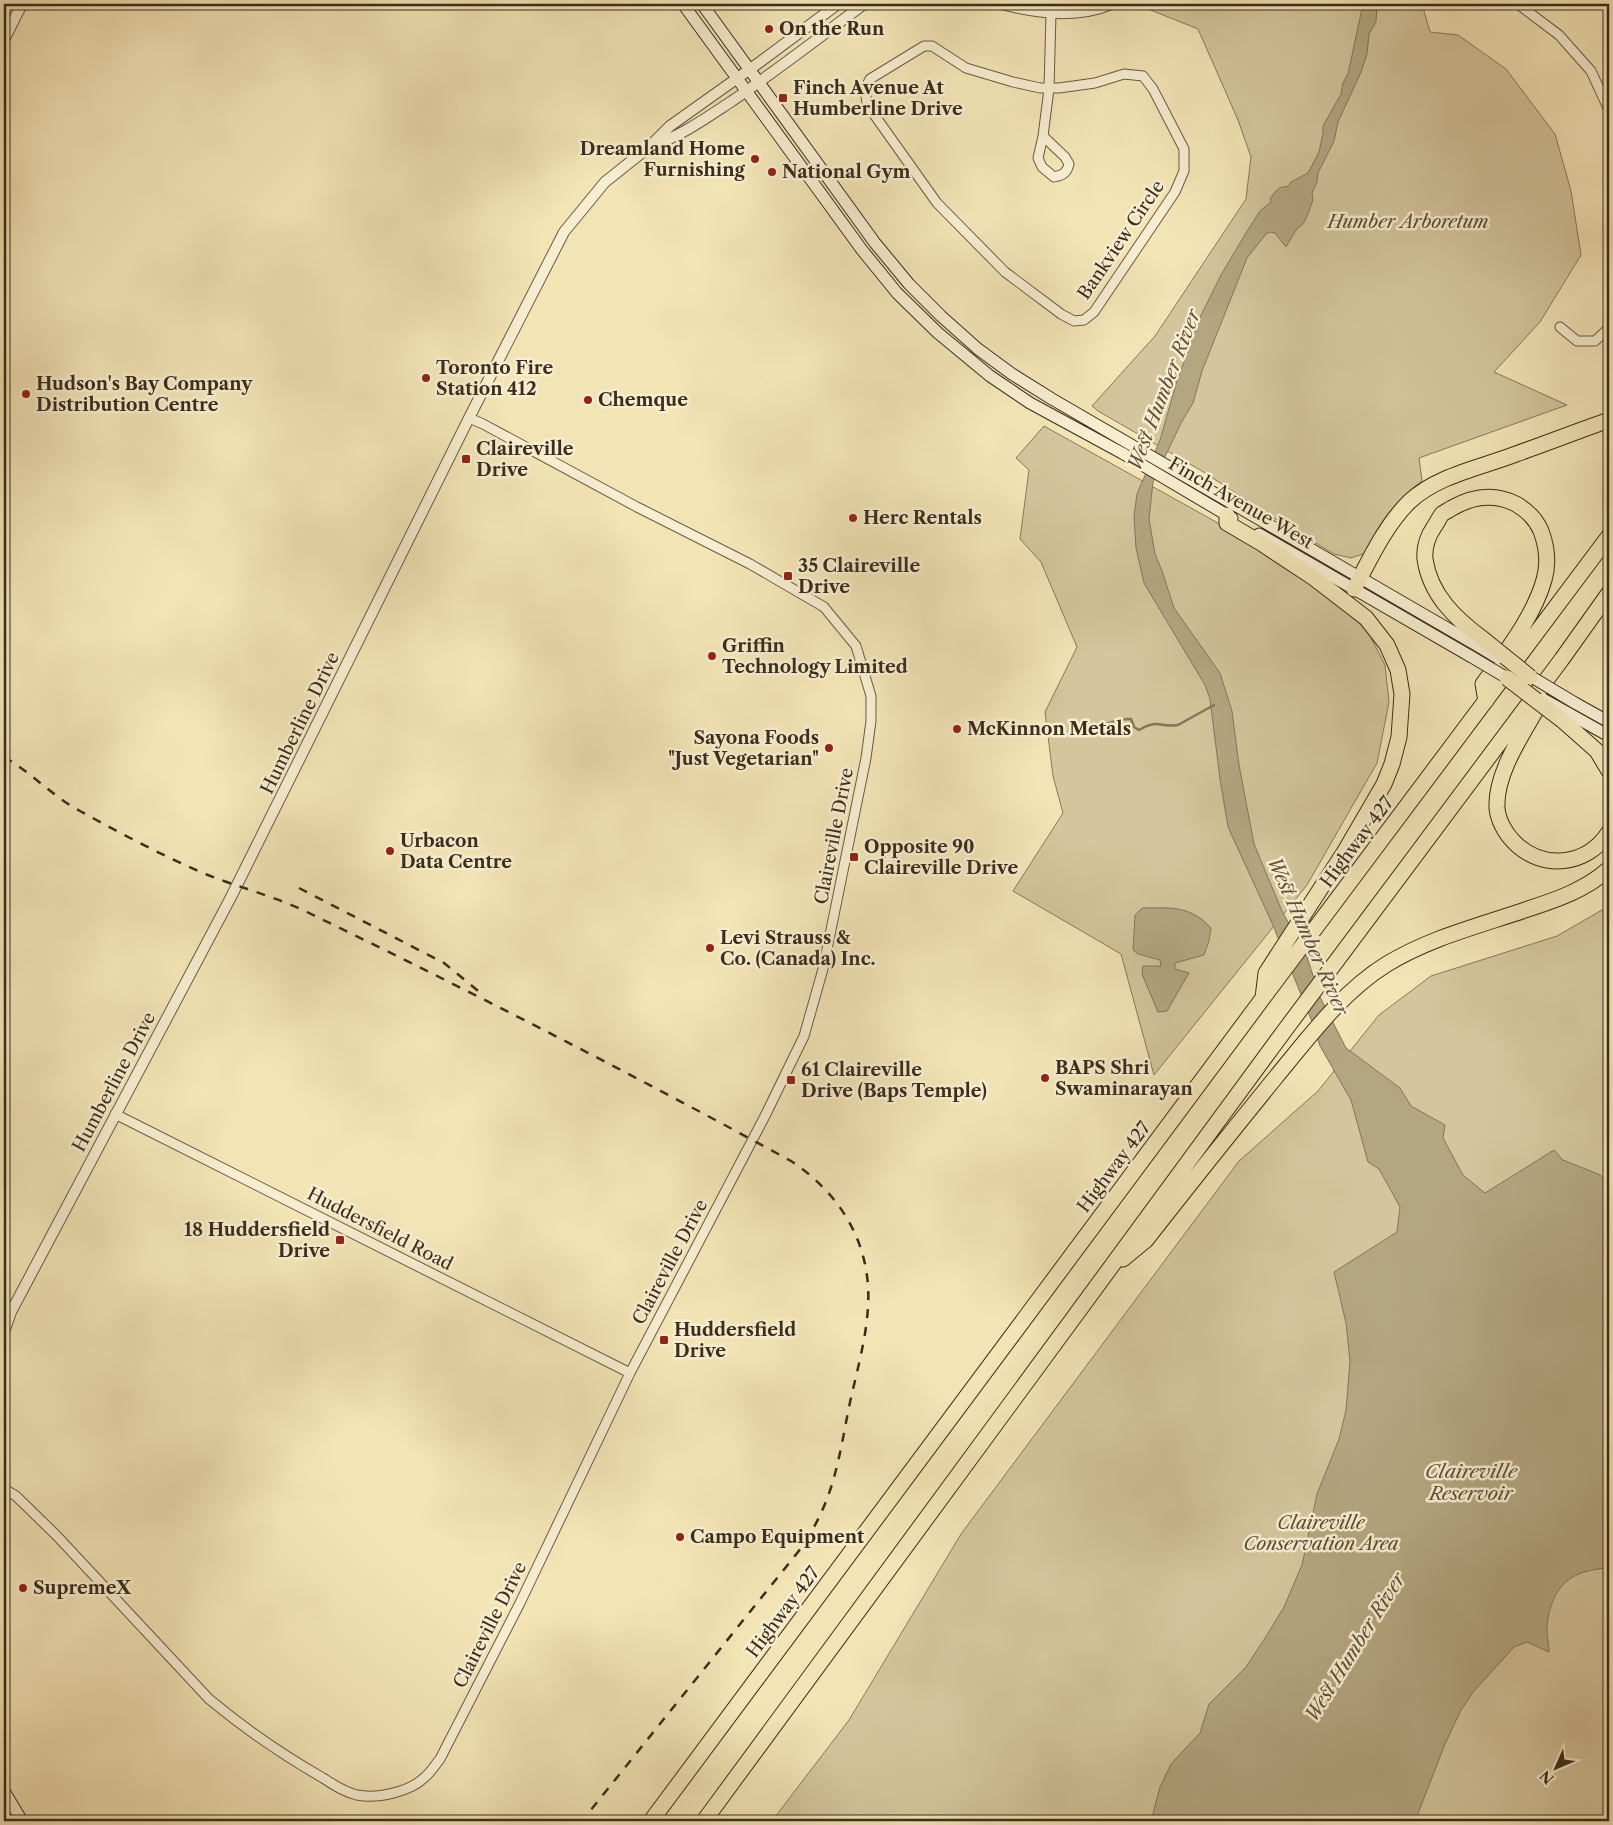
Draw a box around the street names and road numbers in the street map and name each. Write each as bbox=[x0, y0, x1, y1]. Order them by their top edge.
street label: Bankview Circle bbox=[1073, 176, 1169, 304]
street label: Finch Avenue West bbox=[1165, 453, 1318, 554]
street label: Humberline Drive bbox=[256, 648, 344, 798]
street label: Claireville Drive bbox=[810, 766, 858, 906]
street label: Highway 427 bbox=[1316, 792, 1399, 892]
street label: Humberline Drive bbox=[68, 1008, 160, 1156]
street label: Highway 427 bbox=[1073, 1117, 1156, 1217]
street label: Huddersfield Road bbox=[303, 1183, 457, 1275]
street label: Claireville Drive bbox=[628, 1196, 712, 1328]
street label: Claireville Drive bbox=[449, 1558, 531, 1692]
street label: Highway 427 bbox=[742, 1562, 825, 1662]

